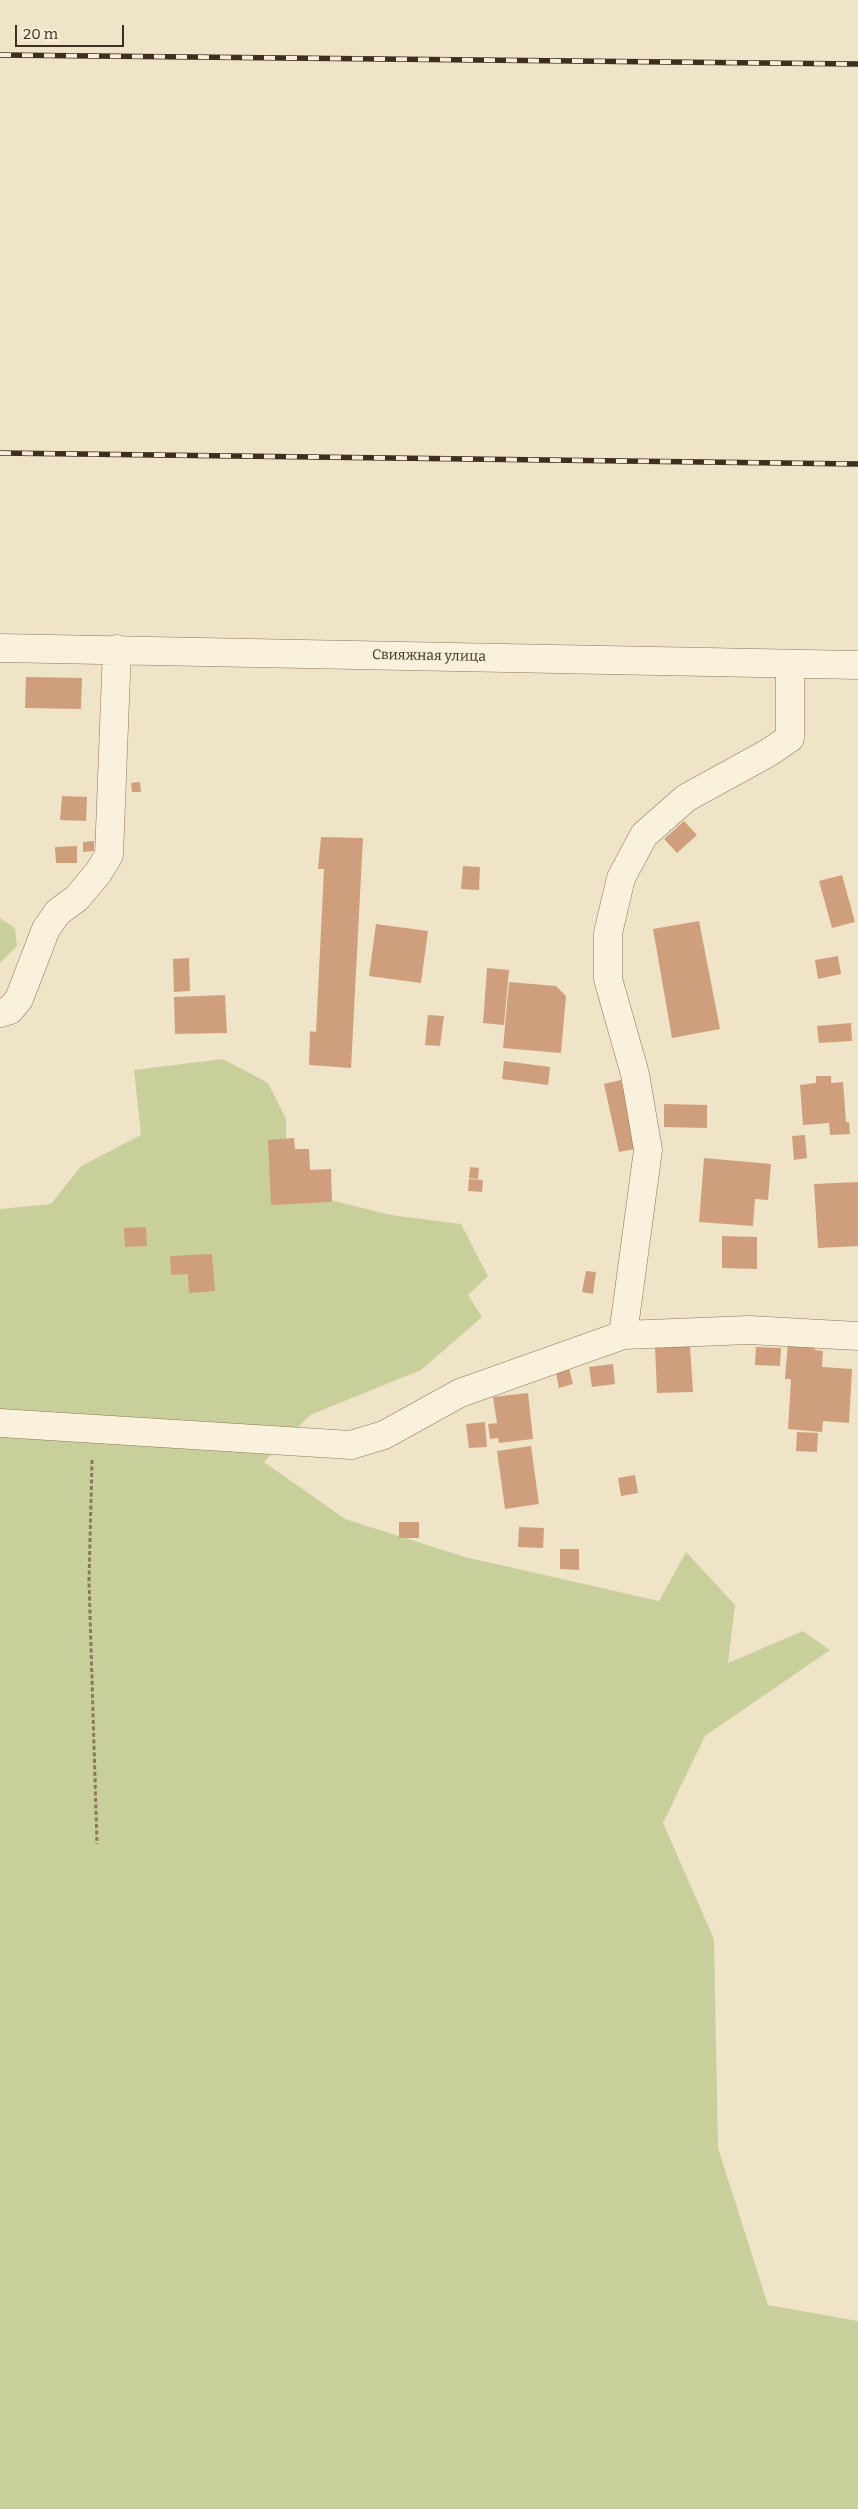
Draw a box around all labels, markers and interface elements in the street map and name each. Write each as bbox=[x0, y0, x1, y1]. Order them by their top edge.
scale bar bbox=[18, 15, 126, 47]
text: 20 m bbox=[23, 25, 58, 43]
street label: Свияжная улица bbox=[372, 647, 486, 665]

